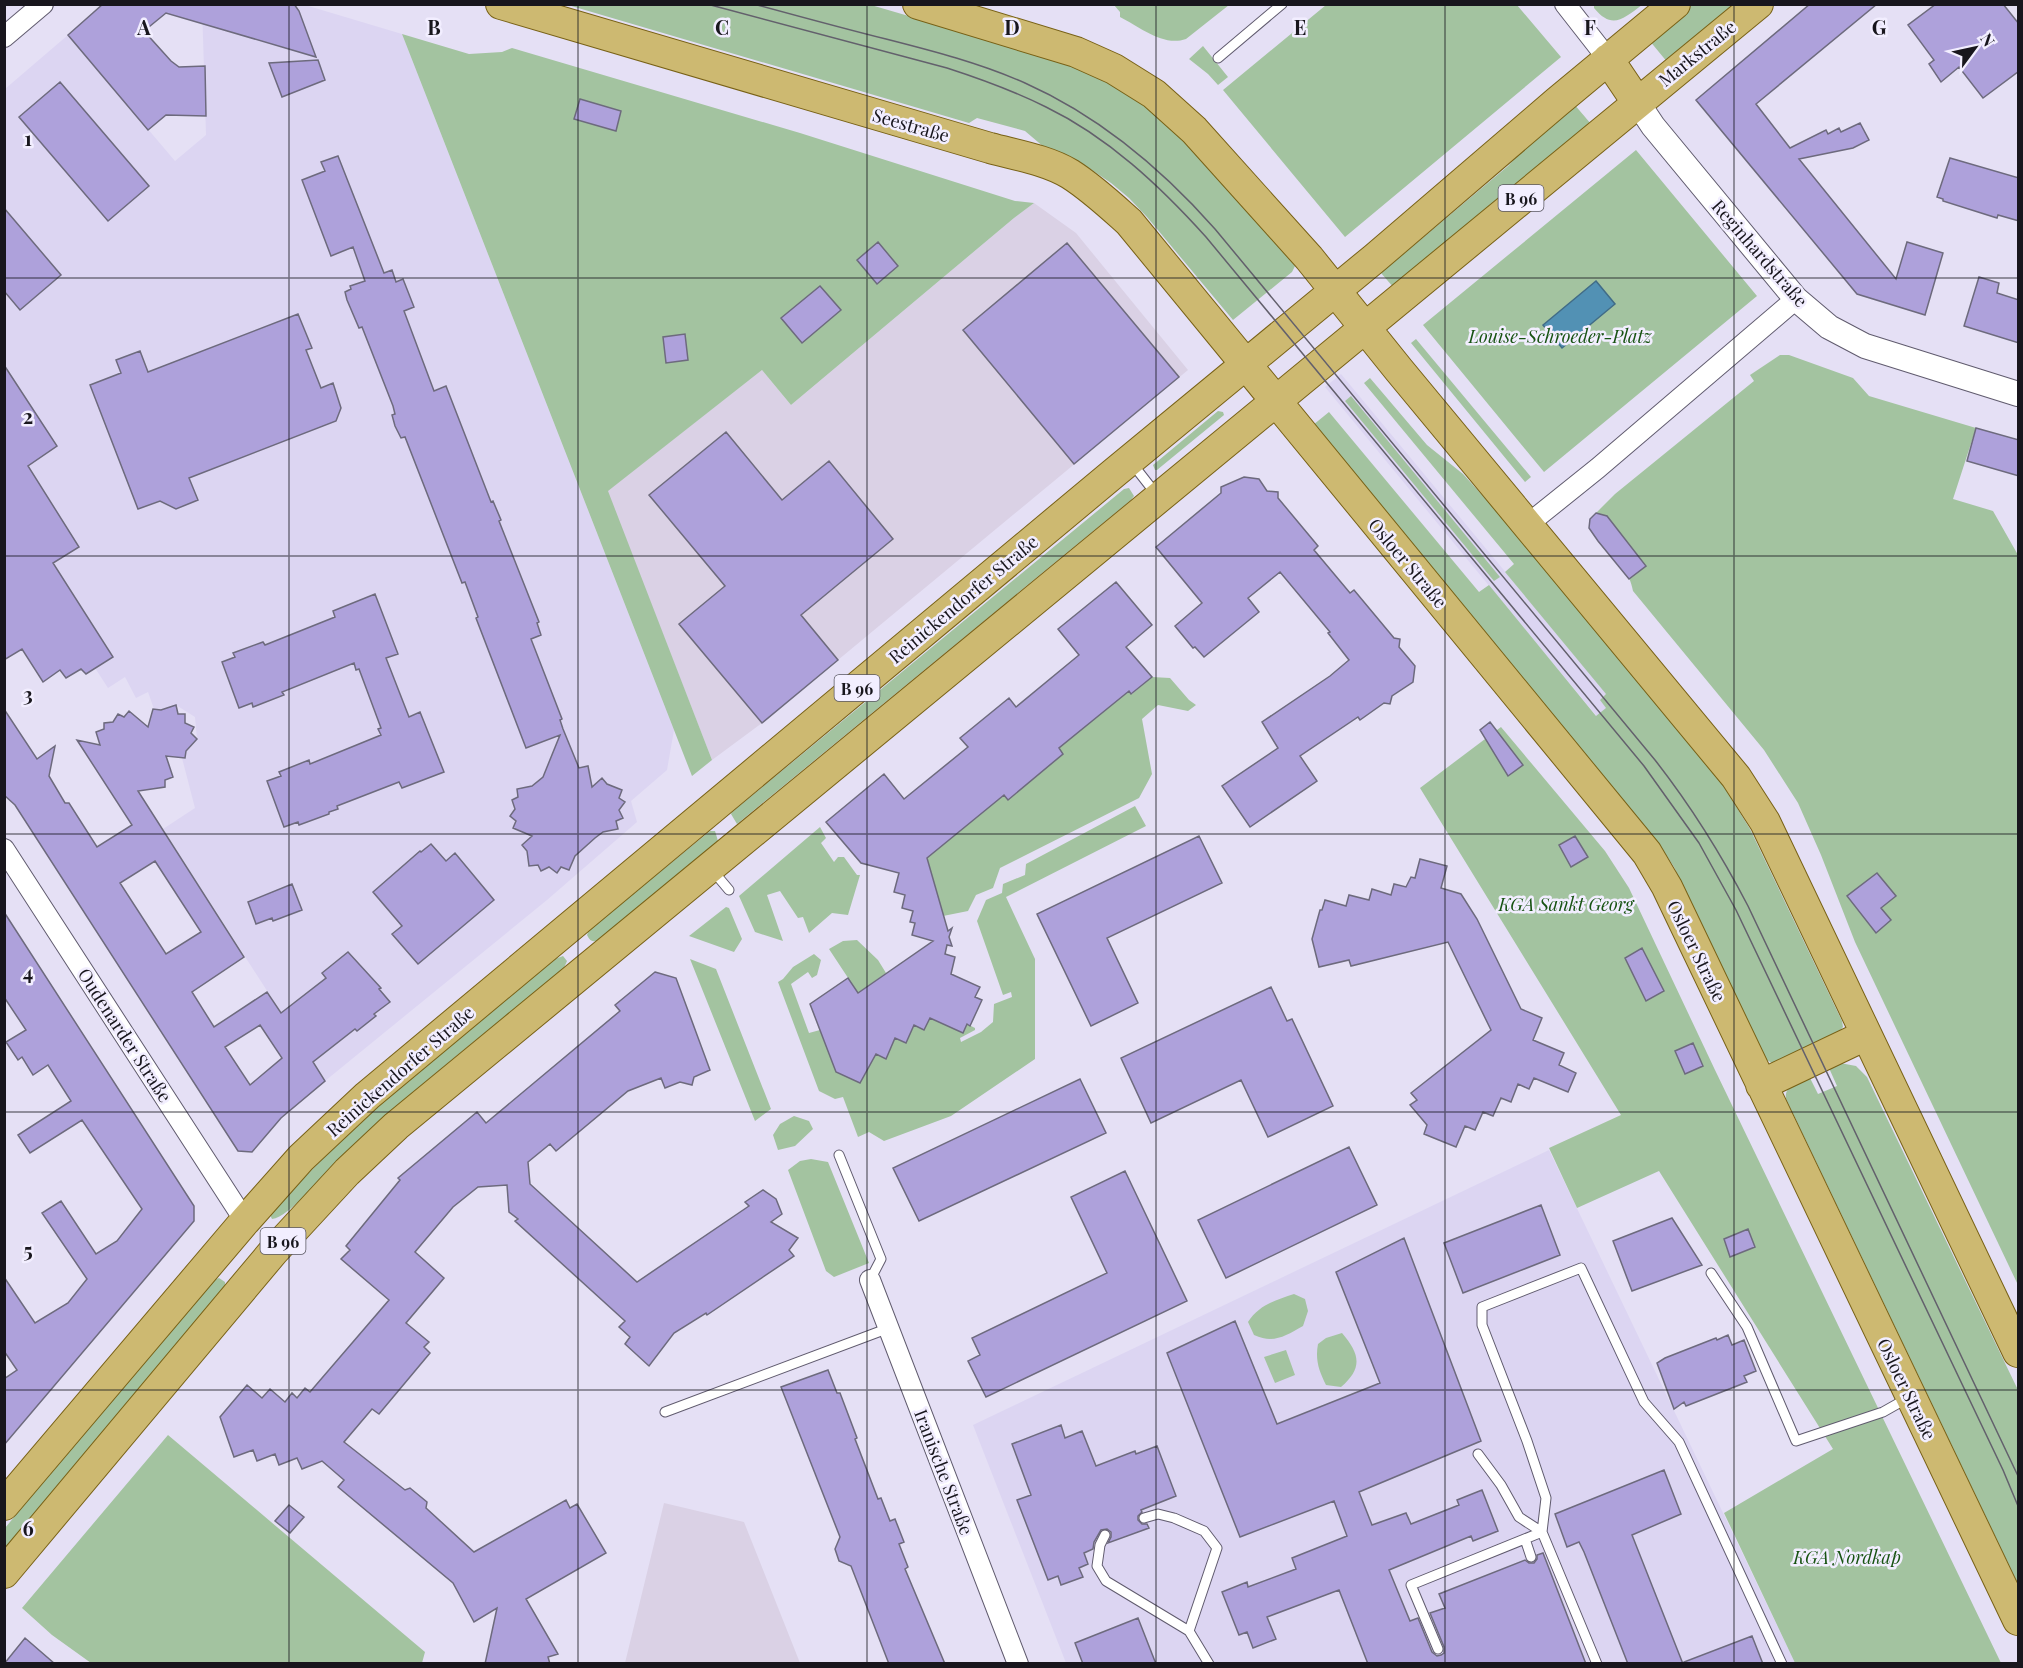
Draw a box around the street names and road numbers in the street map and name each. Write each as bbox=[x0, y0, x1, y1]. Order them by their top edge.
street label: Markstraße bbox=[1653, 14, 1741, 92]
street label: Seestraße bbox=[870, 103, 952, 147]
road number: B 96 bbox=[1498, 185, 1544, 211]
street label: Reginhardstraße bbox=[1707, 194, 1813, 312]
street label: Osloer Straße bbox=[1363, 513, 1453, 613]
street label: Reinickendorfer Straße bbox=[883, 529, 1043, 669]
road number: B 96 bbox=[834, 675, 880, 701]
street label: Osloer Straße bbox=[1662, 896, 1732, 1006]
street label: Oudenarder Straße bbox=[73, 963, 177, 1107]
street label: Reinickendorfer Straße bbox=[321, 1000, 479, 1142]
road number: B 96 bbox=[260, 1228, 306, 1254]
street label: Osloer Straße bbox=[1872, 1334, 1942, 1444]
street label: Iranische Straße bbox=[909, 1406, 979, 1538]

